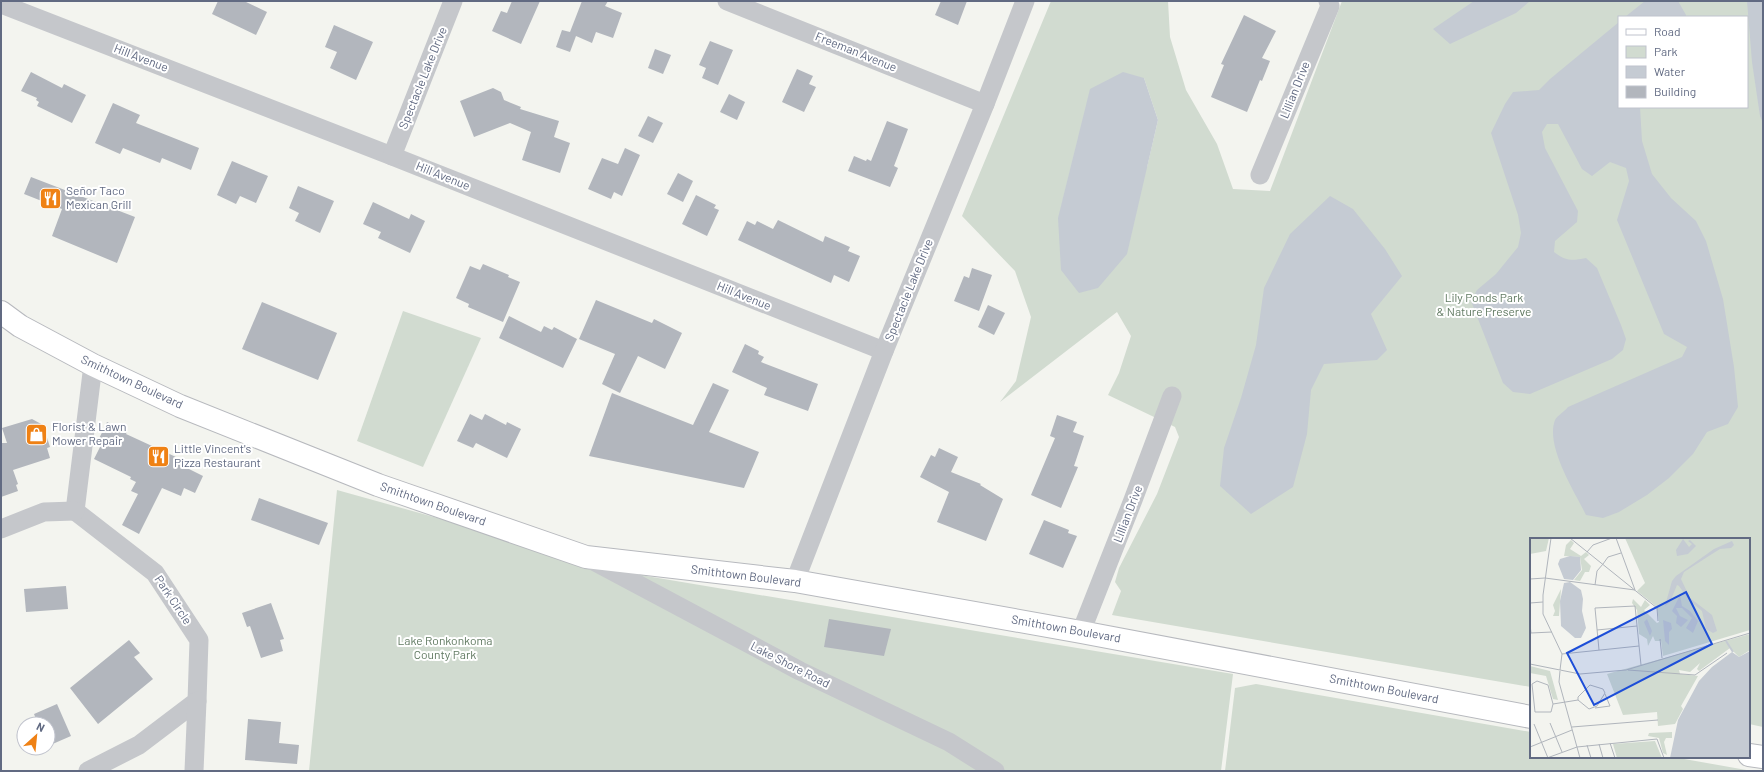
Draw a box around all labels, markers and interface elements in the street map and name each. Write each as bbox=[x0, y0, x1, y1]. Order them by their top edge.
legend bbox=[1618, 16, 1748, 108]
text: Road bbox=[1654, 24, 1681, 38]
street label: Spectacle Lake Drive bbox=[395, 25, 449, 131]
street label: Freeman Avenue bbox=[813, 28, 899, 74]
street label: Hill Avenue bbox=[112, 40, 170, 74]
text: Park bbox=[1654, 44, 1678, 58]
street label: Lillian Drive bbox=[1276, 59, 1312, 120]
text: Water bbox=[1654, 64, 1686, 78]
text: Building bbox=[1654, 84, 1696, 98]
street label: Hill Avenue bbox=[414, 158, 472, 192]
place label: Señor Taco Mexican Grill bbox=[66, 183, 131, 211]
restaurant icon: Señor Taco Mexican Grill bbox=[37, 185, 63, 211]
street label: Spectacle Lake Drive bbox=[881, 237, 935, 343]
street label: Hill Avenue bbox=[715, 278, 773, 312]
park label: Lily Ponds Park & Nature Preserve bbox=[1437, 290, 1531, 318]
street label: Smithtown Boulevard bbox=[79, 351, 186, 411]
place label: Florist & Lawn Mower Repair bbox=[52, 419, 126, 447]
shop icon: Florist & Lawn Mower Repair bbox=[23, 421, 49, 447]
place label: Little Vincent's Pizza Restaurant bbox=[174, 441, 261, 469]
restaurant icon: Little Vincent's Pizza Restaurant bbox=[145, 443, 171, 469]
street label: Smithtown Boulevard bbox=[379, 478, 488, 528]
street label: Lillian Drive bbox=[1110, 483, 1144, 544]
inset map bbox=[1530, 538, 1750, 758]
street label: Smithtown Boulevard bbox=[690, 561, 802, 589]
street label: Park Circle bbox=[152, 572, 195, 627]
street label: Smithtown Boulevard bbox=[1010, 611, 1122, 645]
park label: Lake Ronkonkoma County Park bbox=[398, 633, 493, 661]
street label: Lake Shore Road bbox=[748, 638, 832, 690]
street label: Smithtown Boulevard bbox=[1328, 671, 1440, 705]
north arrow bbox=[16, 716, 56, 756]
text: N bbox=[35, 719, 47, 734]

